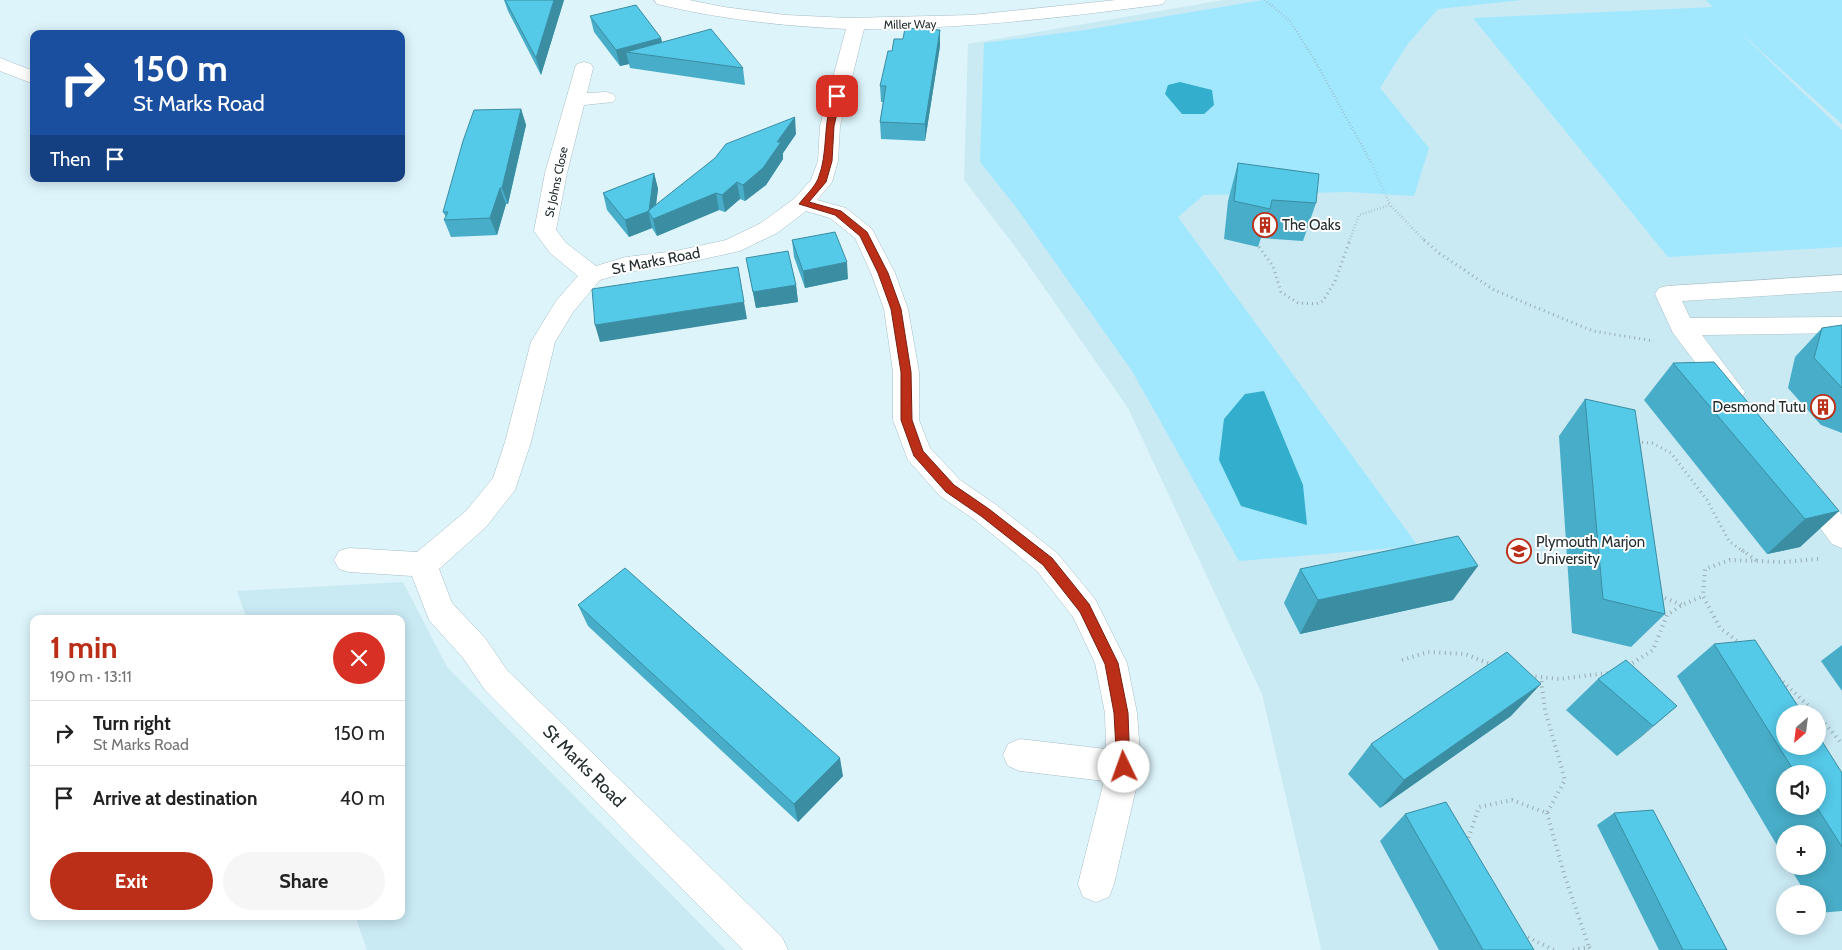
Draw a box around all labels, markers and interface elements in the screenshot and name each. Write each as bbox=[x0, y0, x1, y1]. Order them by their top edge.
street label: Miller Way bbox=[883, 16, 937, 32]
text: 150 m bbox=[133, 47, 228, 90]
icon: right bbox=[50, 50, 115, 115]
pin bbox=[816, 75, 858, 117]
icon: arrive bbox=[823, 82, 851, 110]
text: St Marks Road bbox=[133, 90, 265, 117]
icon: arrive bbox=[101, 145, 129, 173]
street label: St Johns Close bbox=[541, 145, 571, 219]
text: Then bbox=[50, 148, 91, 171]
building icon: The Oaks bbox=[1252, 212, 1278, 238]
place label: The Oaks bbox=[1282, 216, 1341, 234]
street label: St Marks Road bbox=[610, 244, 702, 278]
building icon: Desmond Tutu bbox=[1810, 394, 1836, 420]
place label: Desmond Tutu bbox=[1712, 398, 1806, 416]
place label: Plymouth Marjon University bbox=[1536, 533, 1645, 568]
school or university icon: Plymouth Marjon University bbox=[1506, 538, 1532, 564]
text: 1 min bbox=[50, 629, 118, 666]
button: close bbox=[333, 632, 385, 684]
text: 190 m · 13:11 bbox=[50, 667, 132, 686]
north arrow bbox=[1776, 705, 1826, 755]
map controls bbox=[1776, 705, 1826, 935]
text: Turn right bbox=[93, 712, 171, 735]
icon: right bbox=[50, 719, 78, 747]
street label: St Marks Road bbox=[538, 720, 630, 812]
text: 150 m bbox=[334, 722, 385, 745]
text: St Marks Road bbox=[93, 735, 189, 754]
position arrow bbox=[1097, 740, 1149, 792]
button: sound bbox=[1776, 765, 1826, 815]
icon: arrive bbox=[50, 784, 78, 812]
text: Arrive at destination bbox=[93, 787, 257, 810]
text: 40 m bbox=[340, 787, 385, 810]
button: + bbox=[1776, 825, 1826, 875]
button: Exit bbox=[50, 852, 213, 910]
button: Share bbox=[223, 852, 385, 910]
button: − bbox=[1776, 885, 1826, 935]

